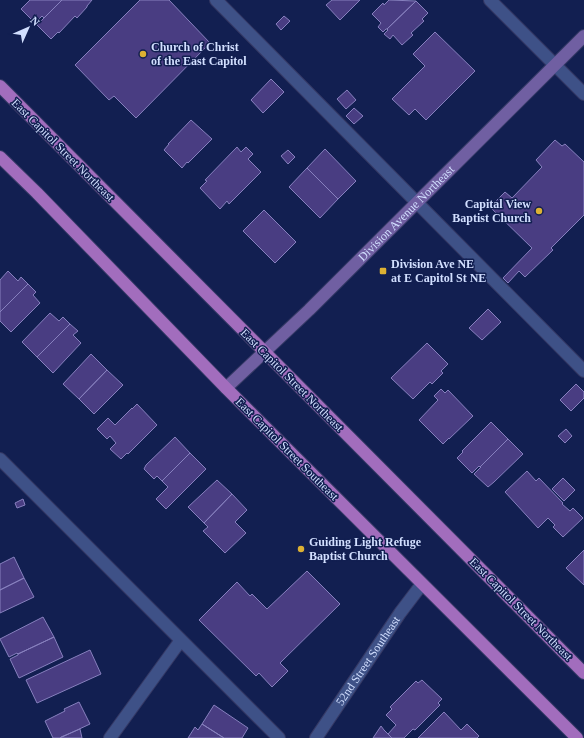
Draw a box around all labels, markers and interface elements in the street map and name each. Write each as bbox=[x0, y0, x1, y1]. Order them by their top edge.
north arrow bbox=[8, 8, 48, 48]
text: N bbox=[28, 14, 42, 28]
place label: Church of Christ of the East Capitol bbox=[151, 40, 247, 68]
marker: Church of Christ of the East Capitol bbox=[138, 49, 148, 59]
street label: East Capitol Street Northeast bbox=[9, 96, 118, 205]
street label: Division Avenue Northeast bbox=[355, 162, 458, 264]
place label: Capital View Baptist Church bbox=[452, 197, 531, 225]
marker: Capital View Baptist Church bbox=[534, 206, 544, 216]
place label: Division Ave NE at E Capitol St NE bbox=[391, 257, 486, 285]
marker: Division Ave NE at E Capitol St NE bbox=[378, 266, 388, 276]
street label: East Capitol Street Northeast bbox=[238, 326, 347, 435]
street label: East Capitol Street Southeast bbox=[233, 395, 342, 504]
place label: Guiding Light Refuge Baptist Church bbox=[309, 535, 422, 563]
marker: Guiding Light Refuge Baptist Church bbox=[296, 544, 306, 554]
street label: East Capitol Street Northeast bbox=[467, 555, 576, 664]
street label: 52nd Street Southeast bbox=[333, 613, 403, 708]

